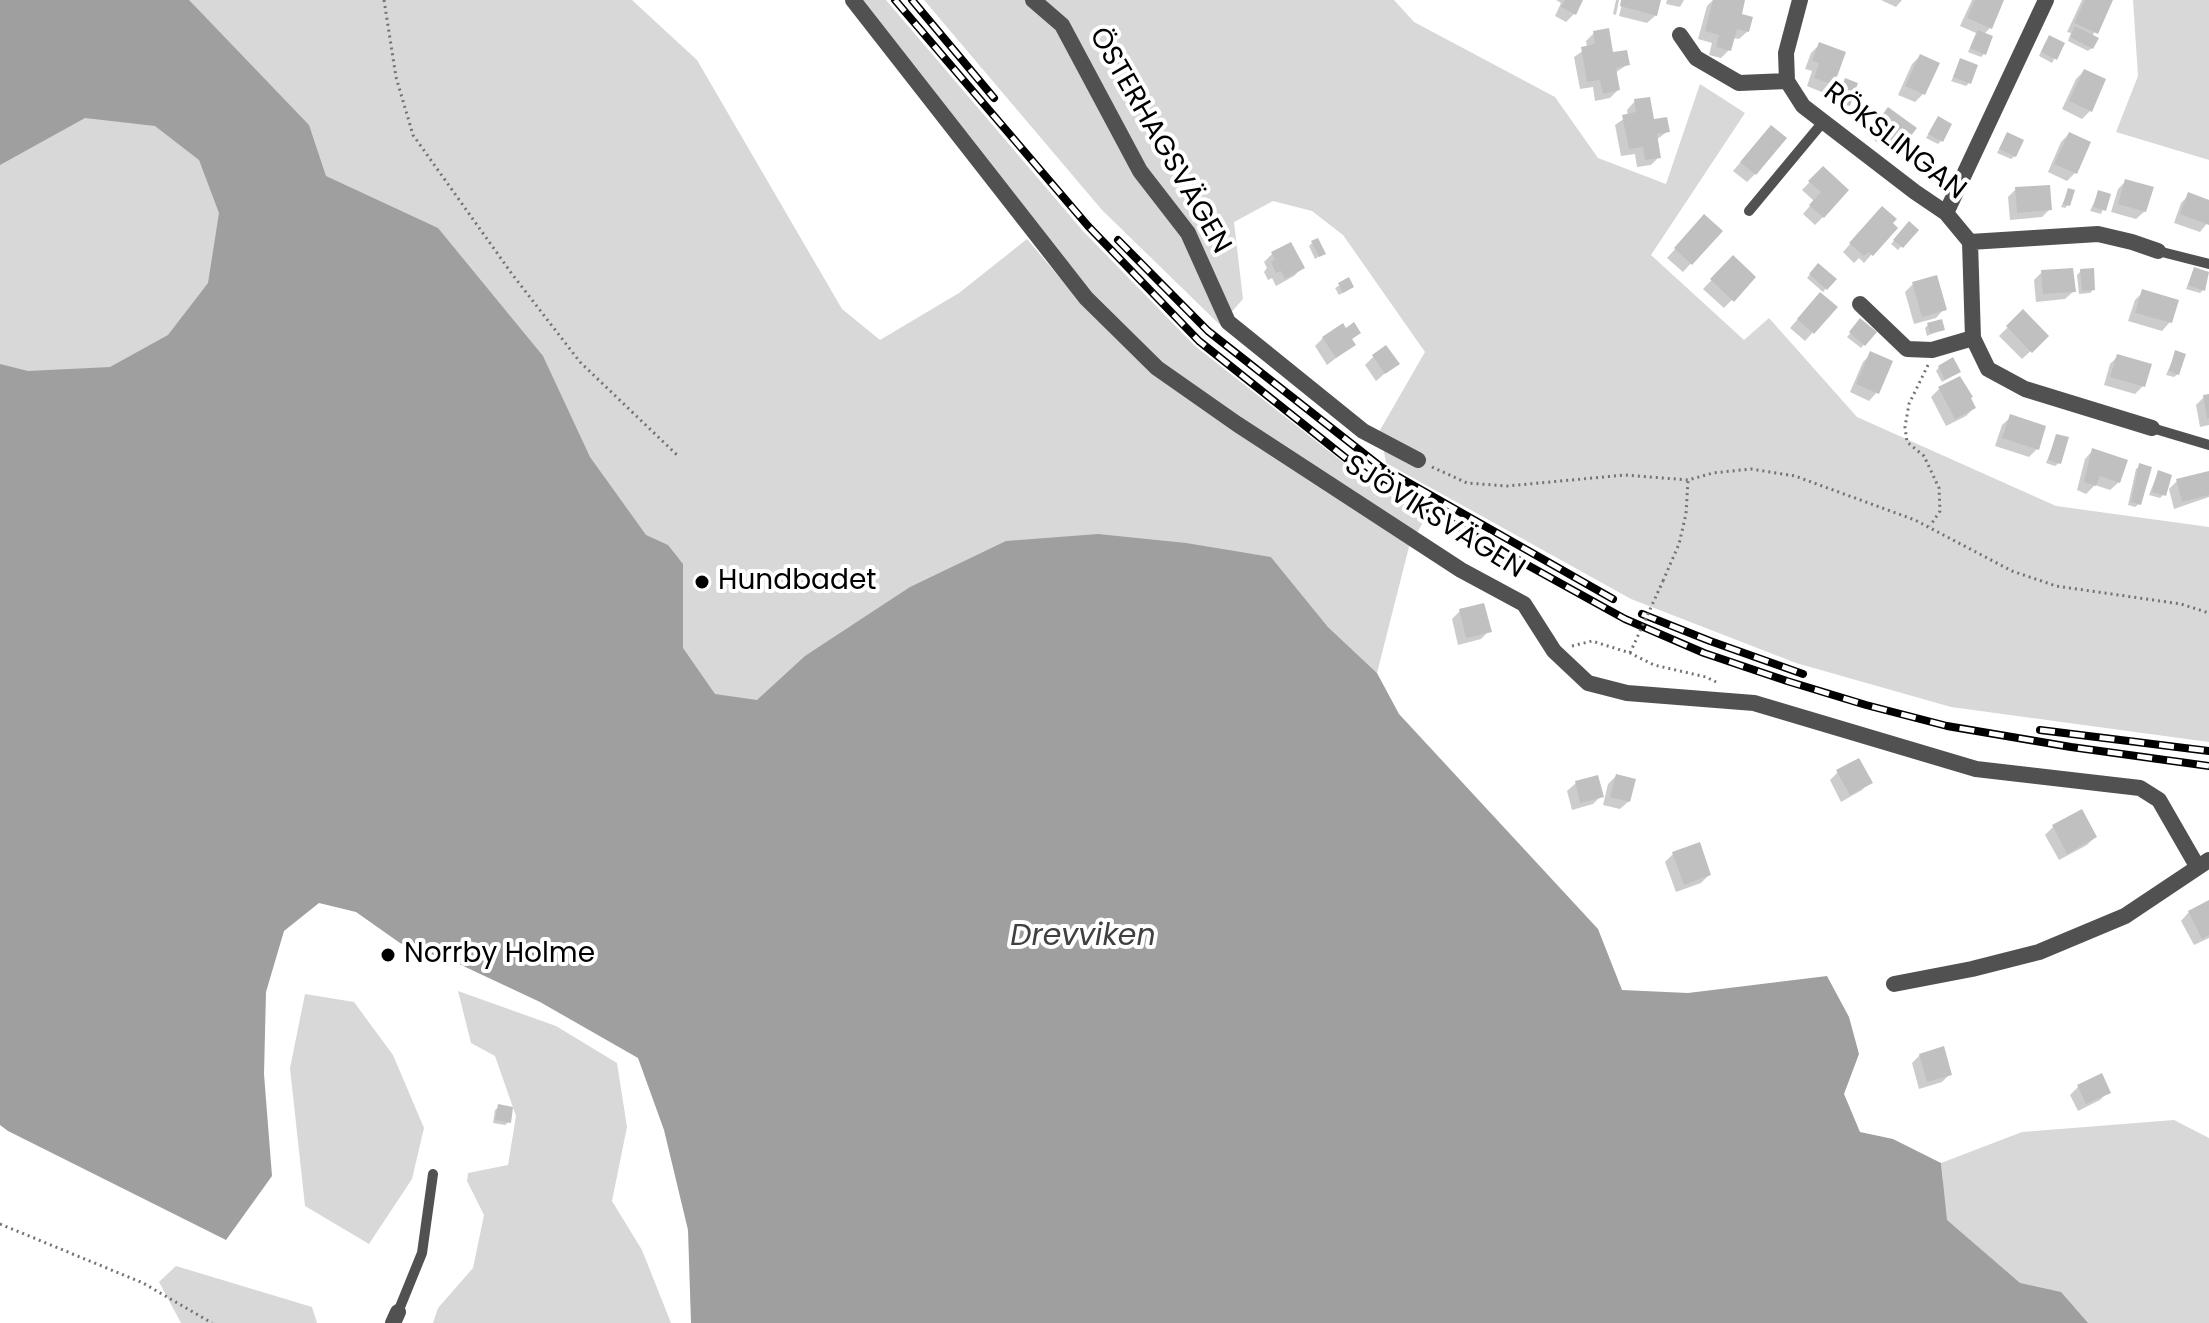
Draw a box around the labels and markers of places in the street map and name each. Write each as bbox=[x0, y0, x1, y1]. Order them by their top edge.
place label: Hundbadet bbox=[718, 565, 876, 599]
marker: Hundbadet bbox=[693, 573, 711, 591]
place label: Norrby Holme bbox=[404, 938, 595, 972]
marker: Norrby Holme bbox=[379, 946, 397, 964]

